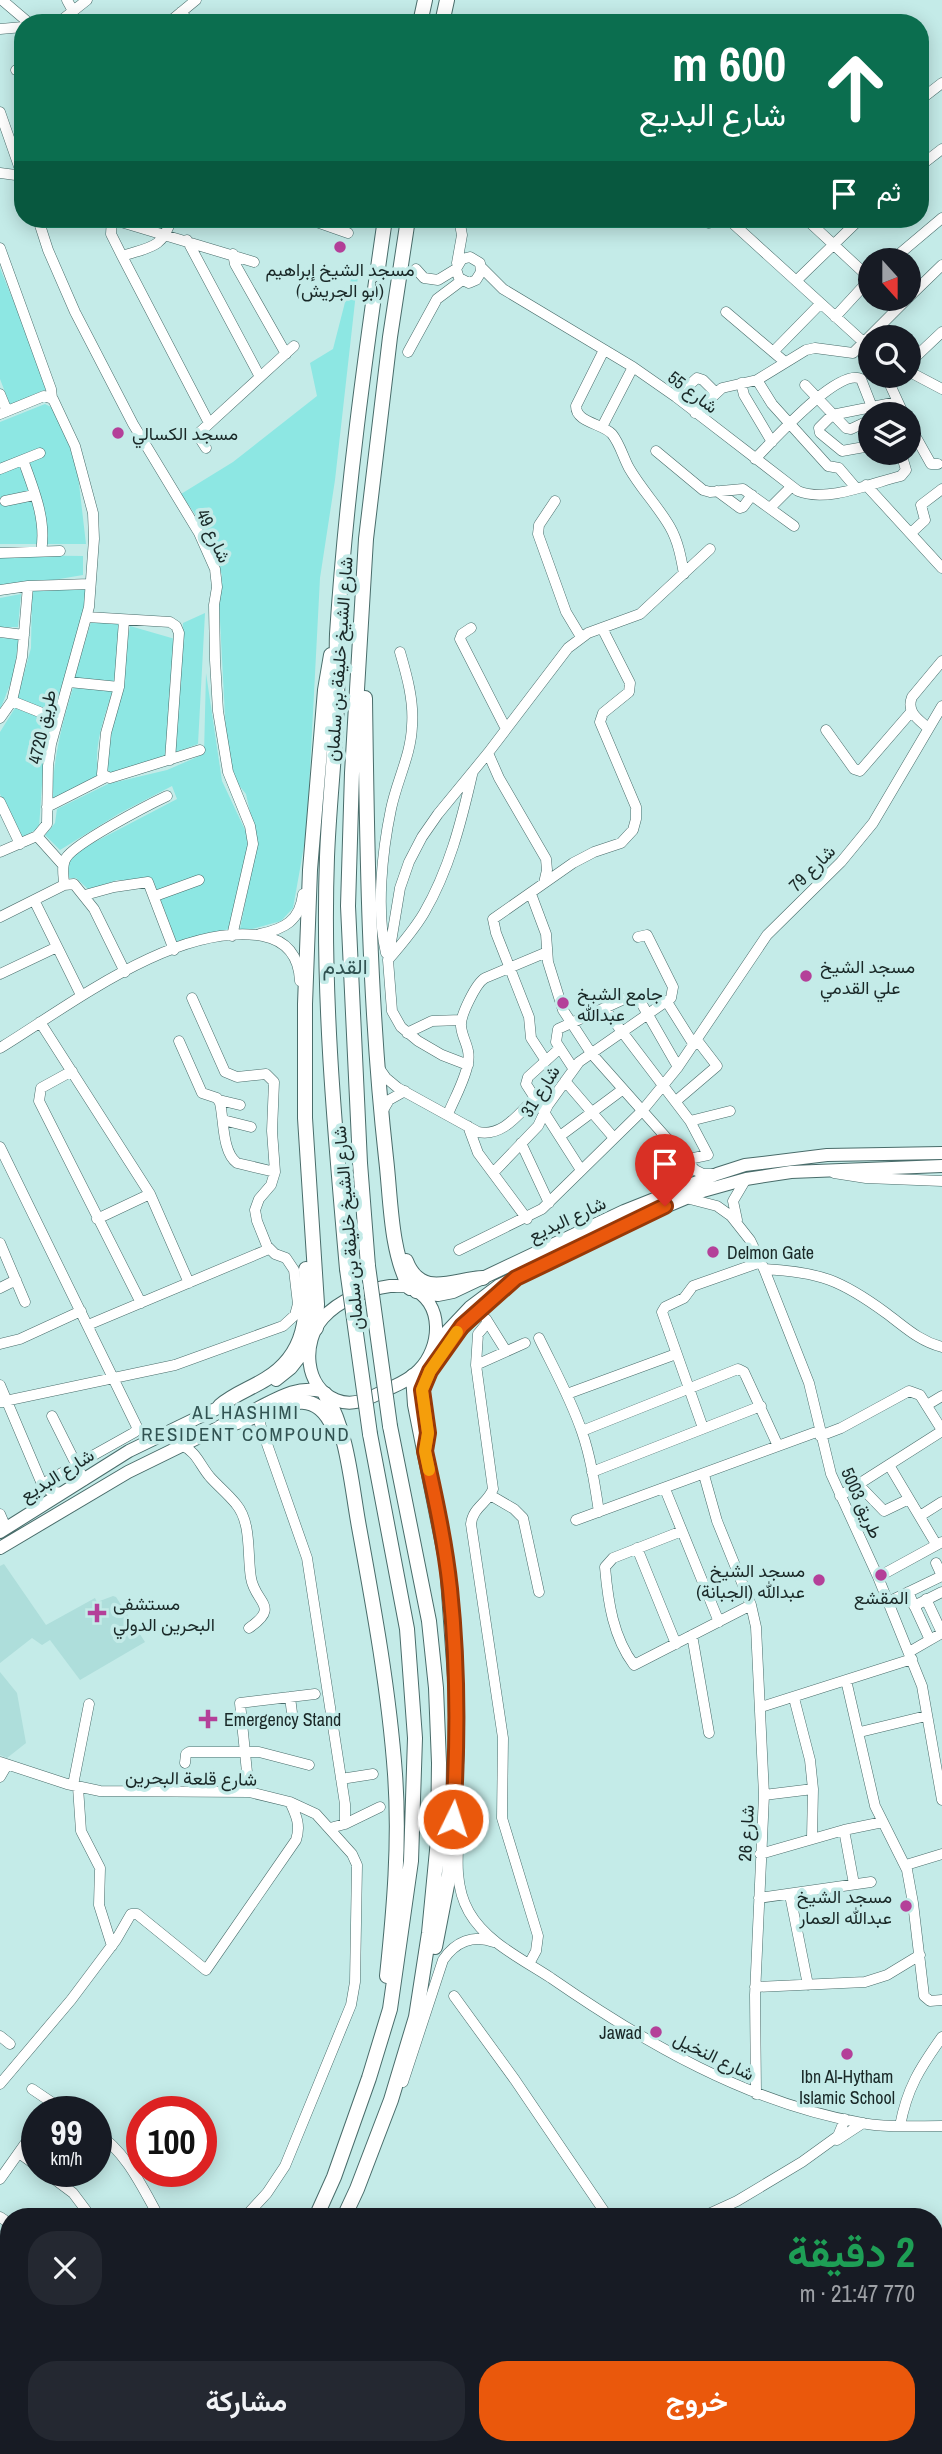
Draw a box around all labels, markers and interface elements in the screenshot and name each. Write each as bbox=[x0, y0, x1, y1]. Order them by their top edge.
text: 600 m bbox=[672, 30, 786, 96]
icon: ahead bbox=[810, 42, 901, 133]
text: شارع البديع bbox=[639, 93, 786, 136]
text: ثم bbox=[877, 174, 901, 209]
icon: arrive bbox=[825, 175, 863, 213]
marker: مسجد الشيخ إبراهيم (أبو الجريش) bbox=[332, 239, 348, 255]
north arrow bbox=[858, 248, 920, 312]
map controls bbox=[858, 248, 921, 465]
place label: مسجد الشيخ إبراهيم (أبو الجريش) bbox=[265, 257, 415, 303]
button: search bbox=[858, 325, 921, 388]
street label: شارع 55 bbox=[663, 365, 723, 419]
button: layers bbox=[858, 402, 921, 465]
place label: مسجد الكسالي bbox=[132, 421, 238, 449]
marker: مسجد الكسالي bbox=[110, 425, 126, 441]
street label: شارع 49 bbox=[191, 505, 237, 567]
street label: شارع الشيخ خليفة بن سلمان bbox=[319, 556, 359, 762]
street label: طريق 4720 bbox=[22, 688, 62, 766]
street label: شارع 79 bbox=[783, 839, 841, 897]
district label: القدم bbox=[322, 952, 368, 981]
place label: مسجد الشيخ علي القدمي bbox=[820, 954, 915, 1003]
marker: مسجد الشيخ علي القدمي bbox=[798, 968, 814, 984]
place label: جامع الشيخ عبدالله bbox=[577, 981, 663, 1027]
marker: جامع الشيخ عبدالله bbox=[555, 995, 571, 1011]
street label: شارع 31 bbox=[514, 1060, 566, 1122]
street label: شارع الشيخ خليفة بن سلمان bbox=[327, 1125, 369, 1331]
pin bbox=[635, 1134, 695, 1206]
icon: arrive bbox=[646, 1145, 684, 1183]
street label: شارع البديع bbox=[524, 1190, 610, 1248]
place label: Delmon Gate bbox=[727, 1240, 814, 1265]
marker: Delmon Gate bbox=[705, 1244, 721, 1260]
district label: AL HASHIMI RESIDENT COMPOUND bbox=[141, 1399, 351, 1447]
street label: شارع البديع bbox=[15, 1442, 99, 1508]
street label: طريق 5003 bbox=[835, 1464, 889, 1542]
place label: مسجد الشيخ عبدالله (الجبانة) bbox=[696, 1558, 805, 1604]
marker: المقشع bbox=[873, 1567, 889, 1583]
marker: مسجد الشيخ عبدالله (الجبانة) bbox=[811, 1572, 827, 1588]
place label: المقشع bbox=[854, 1585, 908, 1610]
place label: مستشفى البحرين الدولي bbox=[113, 1591, 215, 1640]
marker: مستشفى البحرين الدولي bbox=[87, 1603, 107, 1623]
place label: Emergency Stand bbox=[224, 1707, 341, 1732]
marker: Emergency Stand bbox=[198, 1709, 218, 1729]
street label: شارع قلعة البحرين bbox=[125, 1764, 257, 1792]
position arrow bbox=[416, 1782, 490, 1856]
street label: شارع 26 bbox=[732, 1804, 760, 1862]
place label: مسجد الشيخ عبدالله العمار bbox=[797, 1884, 892, 1930]
marker: مسجد الشيخ عبدالله العمار bbox=[898, 1898, 914, 1914]
place label: Jawad bbox=[599, 2020, 642, 2045]
marker: Jawad bbox=[648, 2024, 664, 2040]
street label: شارع النخيل bbox=[669, 2026, 759, 2086]
marker: Ibn Al-Hytham Islamic School bbox=[839, 2046, 855, 2062]
place label: Ibn Al-Hytham Islamic School bbox=[799, 2064, 895, 2110]
speed limit sign: 100 bbox=[126, 2096, 217, 2187]
text: 99 bbox=[51, 2109, 82, 2156]
text: km/h bbox=[51, 2146, 83, 2171]
text: 2 دقيقة bbox=[787, 2224, 915, 2280]
button: close bbox=[28, 2231, 102, 2305]
text: 770 m · 21:47 bbox=[800, 2278, 915, 2309]
button: مشاركة bbox=[28, 2361, 465, 2441]
button: خروج bbox=[479, 2361, 915, 2441]

